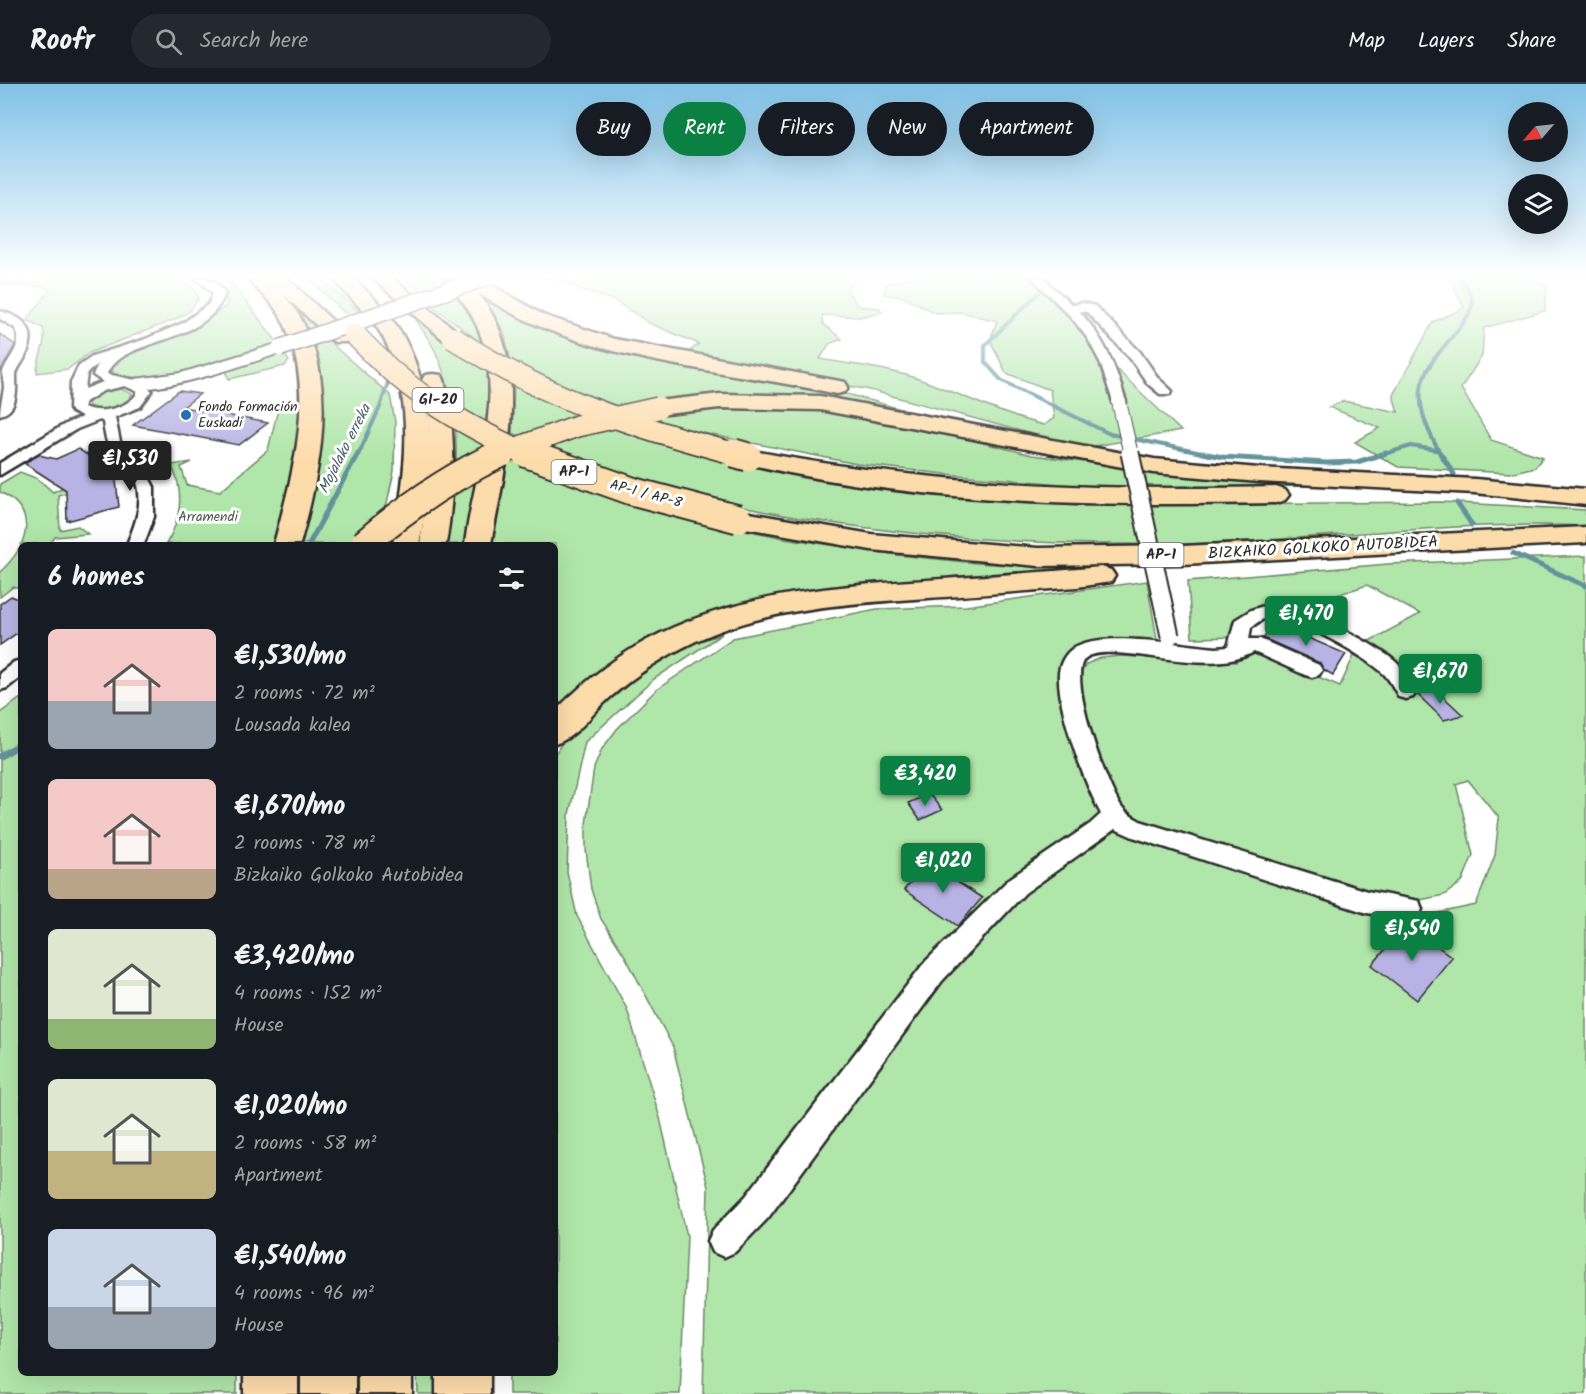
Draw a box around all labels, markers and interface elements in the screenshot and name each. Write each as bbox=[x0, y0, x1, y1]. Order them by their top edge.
search box bbox=[131, 14, 551, 68]
text: Roofr bbox=[30, 19, 95, 64]
text: Search here bbox=[200, 24, 308, 59]
icon: search bbox=[152, 25, 185, 58]
text: Map bbox=[1348, 25, 1385, 58]
text: Layers bbox=[1418, 25, 1474, 58]
text: Share bbox=[1507, 25, 1556, 58]
chip: Buy bbox=[576, 102, 651, 156]
chip: Rent bbox=[663, 102, 746, 156]
chip: Filters bbox=[758, 102, 855, 156]
chip: New bbox=[867, 102, 947, 156]
chip: Apartment bbox=[959, 102, 1094, 156]
north arrow bbox=[1508, 102, 1568, 162]
map controls bbox=[1508, 102, 1568, 234]
button: layers bbox=[1508, 174, 1568, 234]
road number: GI-20 bbox=[412, 388, 464, 412]
place label: Fondo Formación Euskadi bbox=[198, 396, 297, 434]
water label: Mojalako erreka bbox=[312, 399, 378, 498]
marker: Fondo Formación Euskadi bbox=[179, 408, 193, 422]
pin: €1,530 bbox=[81, 441, 179, 492]
text: €1,530 bbox=[102, 444, 158, 476]
road number: AP-1 bbox=[552, 460, 596, 484]
street label: AP-1 / AP-8 bbox=[607, 474, 685, 514]
park label: Arramendi bbox=[178, 506, 238, 528]
street label: BIZKAIKO GOLKOKO AUTOBIDEA bbox=[1207, 529, 1439, 567]
road number: AP-1 bbox=[1138, 543, 1184, 567]
text: 6 homes bbox=[48, 557, 145, 599]
icon: filters bbox=[495, 562, 528, 595]
pin: €1,470 bbox=[1257, 596, 1355, 647]
text: €1,470 bbox=[1279, 599, 1333, 631]
text: €1,530/mo bbox=[234, 636, 346, 678]
icon: home bbox=[96, 653, 168, 725]
pin: €1,670 bbox=[1391, 654, 1489, 705]
text: €1,670 bbox=[1413, 657, 1467, 689]
text: 2 rooms · 72 m² bbox=[234, 678, 375, 710]
text: Lousada kalea bbox=[234, 710, 351, 742]
pin: €3,420 bbox=[876, 756, 974, 807]
text: €3,420 bbox=[894, 759, 956, 791]
text: €1,670/mo bbox=[234, 786, 345, 828]
icon: home bbox=[96, 803, 168, 875]
text: 2 rooms · 78 m² bbox=[234, 828, 375, 860]
pin: €1,020 bbox=[894, 843, 992, 894]
text: €1,020 bbox=[915, 846, 971, 878]
text: Bizkaiko Golkoko Autobidea bbox=[234, 860, 464, 892]
pin: €1,540 bbox=[1363, 911, 1461, 962]
text: €1,540 bbox=[1384, 914, 1440, 946]
text: €3,420/mo bbox=[234, 936, 355, 978]
icon: home bbox=[96, 953, 168, 1025]
text: 4 rooms · 152 m² bbox=[234, 978, 382, 1010]
text: House bbox=[234, 1010, 284, 1042]
text: €1,020/mo bbox=[234, 1086, 347, 1128]
icon: home bbox=[96, 1103, 168, 1175]
text: 2 rooms · 58 m² bbox=[234, 1128, 376, 1160]
text: Apartment bbox=[234, 1160, 323, 1192]
text: €1,540/mo bbox=[234, 1236, 346, 1278]
icon: home bbox=[96, 1253, 168, 1325]
text: 4 rooms · 96 m² bbox=[234, 1278, 374, 1310]
text: House bbox=[234, 1310, 284, 1342]

